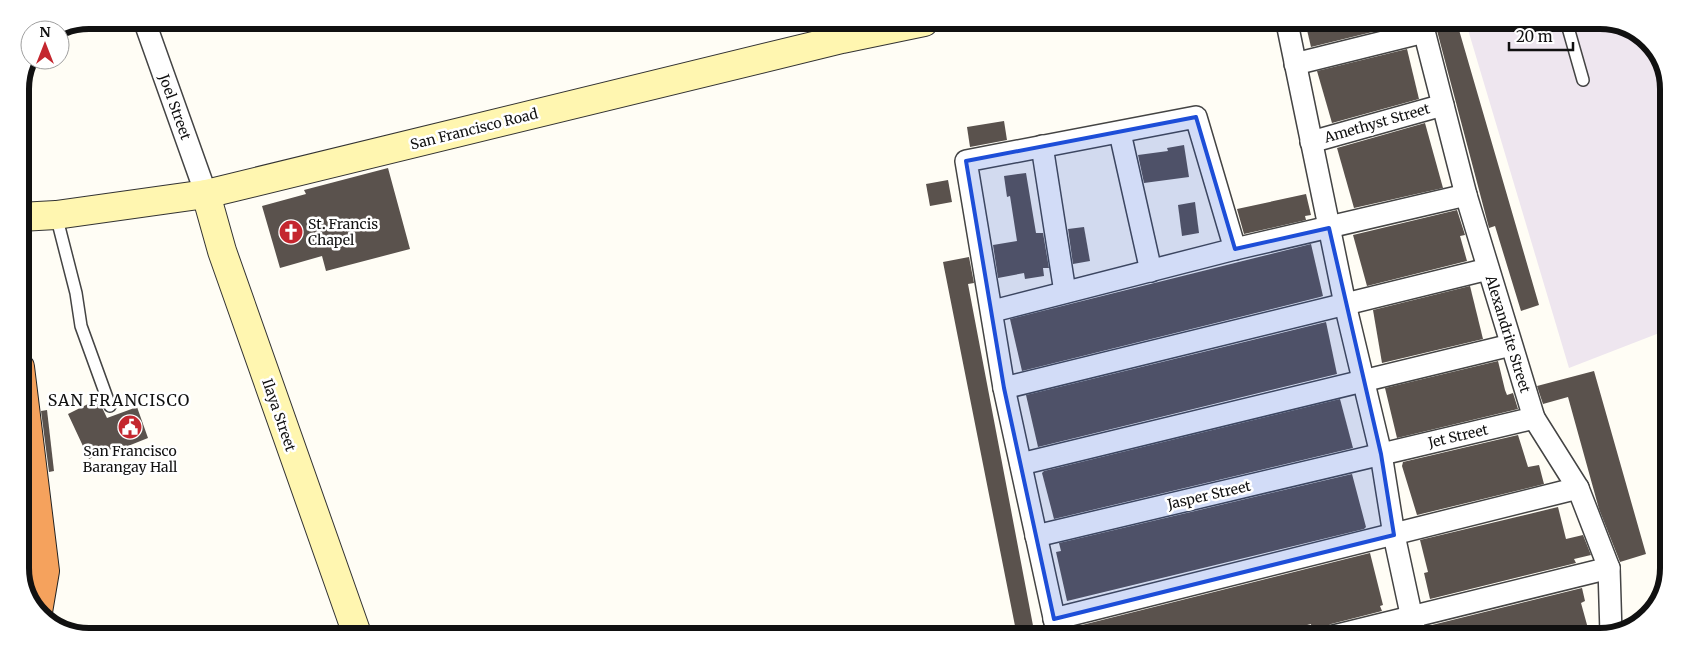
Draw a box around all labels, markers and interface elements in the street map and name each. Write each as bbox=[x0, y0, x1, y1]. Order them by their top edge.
north arrow bbox=[20, 20, 70, 70]
scale bar bbox=[1509, 20, 1573, 52]
text: N bbox=[39, 23, 51, 41]
text: 20 m bbox=[1516, 27, 1553, 46]
street label: Joel Street bbox=[155, 71, 195, 143]
street label: Amethyst Street bbox=[1321, 99, 1432, 147]
street label: San Francisco Road bbox=[408, 104, 540, 154]
place label: St. Francis Chapel bbox=[308, 215, 378, 249]
church icon: St. Francis Chapel bbox=[278, 219, 304, 245]
street label: Alexandrite Street bbox=[1481, 272, 1535, 395]
street label: Ilaya Street bbox=[258, 376, 300, 454]
district label: SAN FRANCISCO bbox=[48, 390, 190, 410]
public building icon: San Francisco Barangay Hall bbox=[117, 414, 143, 440]
street label: Jet Street bbox=[1425, 420, 1490, 452]
place label: San Francisco Barangay Hall bbox=[83, 442, 178, 476]
street label: Jasper Street bbox=[1165, 477, 1253, 514]

